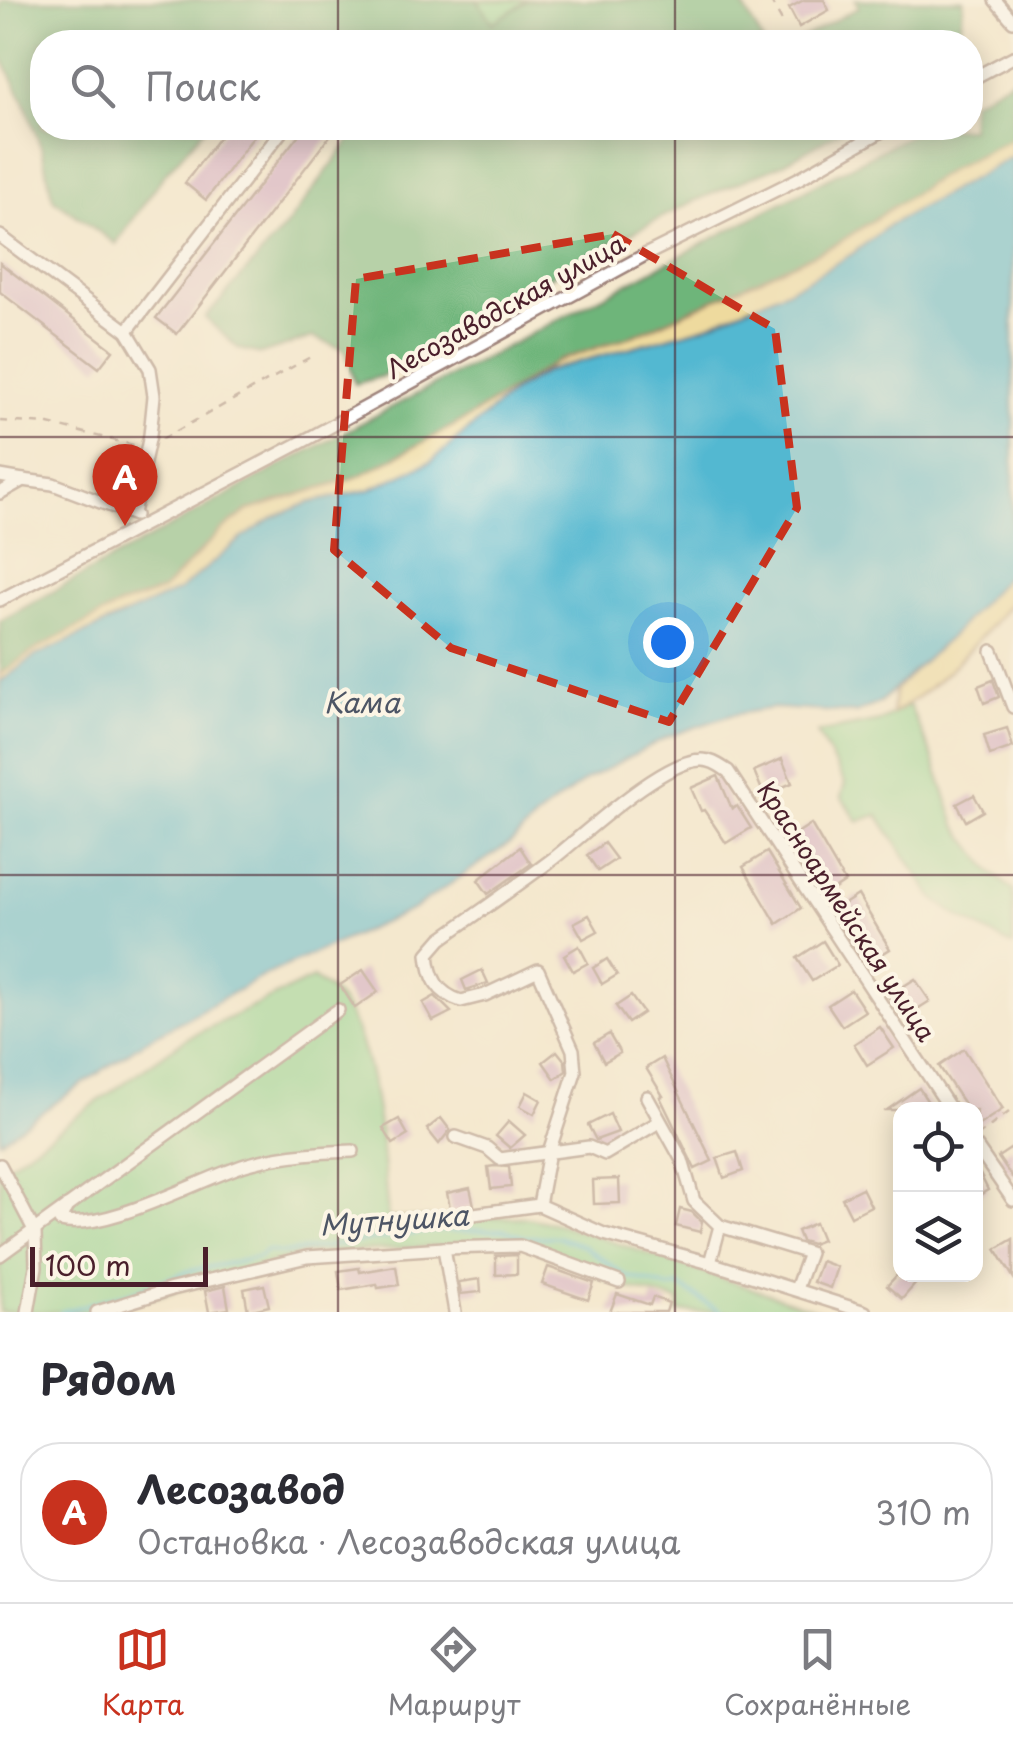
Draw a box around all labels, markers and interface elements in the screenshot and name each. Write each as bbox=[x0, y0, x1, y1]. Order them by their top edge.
search box bbox=[30, 30, 983, 140]
text: Поиск bbox=[145, 57, 260, 114]
icon: search bbox=[65, 58, 120, 113]
street label: Лесозаводская улица bbox=[378, 224, 632, 388]
pin: A bbox=[92, 444, 158, 526]
your location bbox=[643, 617, 694, 668]
water label: Кама bbox=[324, 680, 401, 723]
street label: Красноармейская улица bbox=[748, 773, 946, 1049]
map controls bbox=[893, 1102, 983, 1282]
button: locate bbox=[893, 1102, 983, 1192]
water label: Мутнушка bbox=[318, 1192, 471, 1246]
button: layers bbox=[893, 1192, 983, 1282]
scale bar bbox=[30, 1242, 208, 1286]
text: 100 m bbox=[45, 1243, 131, 1286]
text: Рядом bbox=[40, 1346, 177, 1409]
text: Лесозавод bbox=[137, 1460, 345, 1517]
text: A bbox=[62, 1488, 87, 1536]
text: 310 m bbox=[875, 1488, 971, 1536]
text: Остановка · Лесозаводская улица bbox=[137, 1517, 680, 1565]
tab: Карта bbox=[102, 1622, 184, 1725]
tab: Маршрут bbox=[388, 1622, 520, 1725]
tab: Сохранённые bbox=[724, 1622, 911, 1725]

